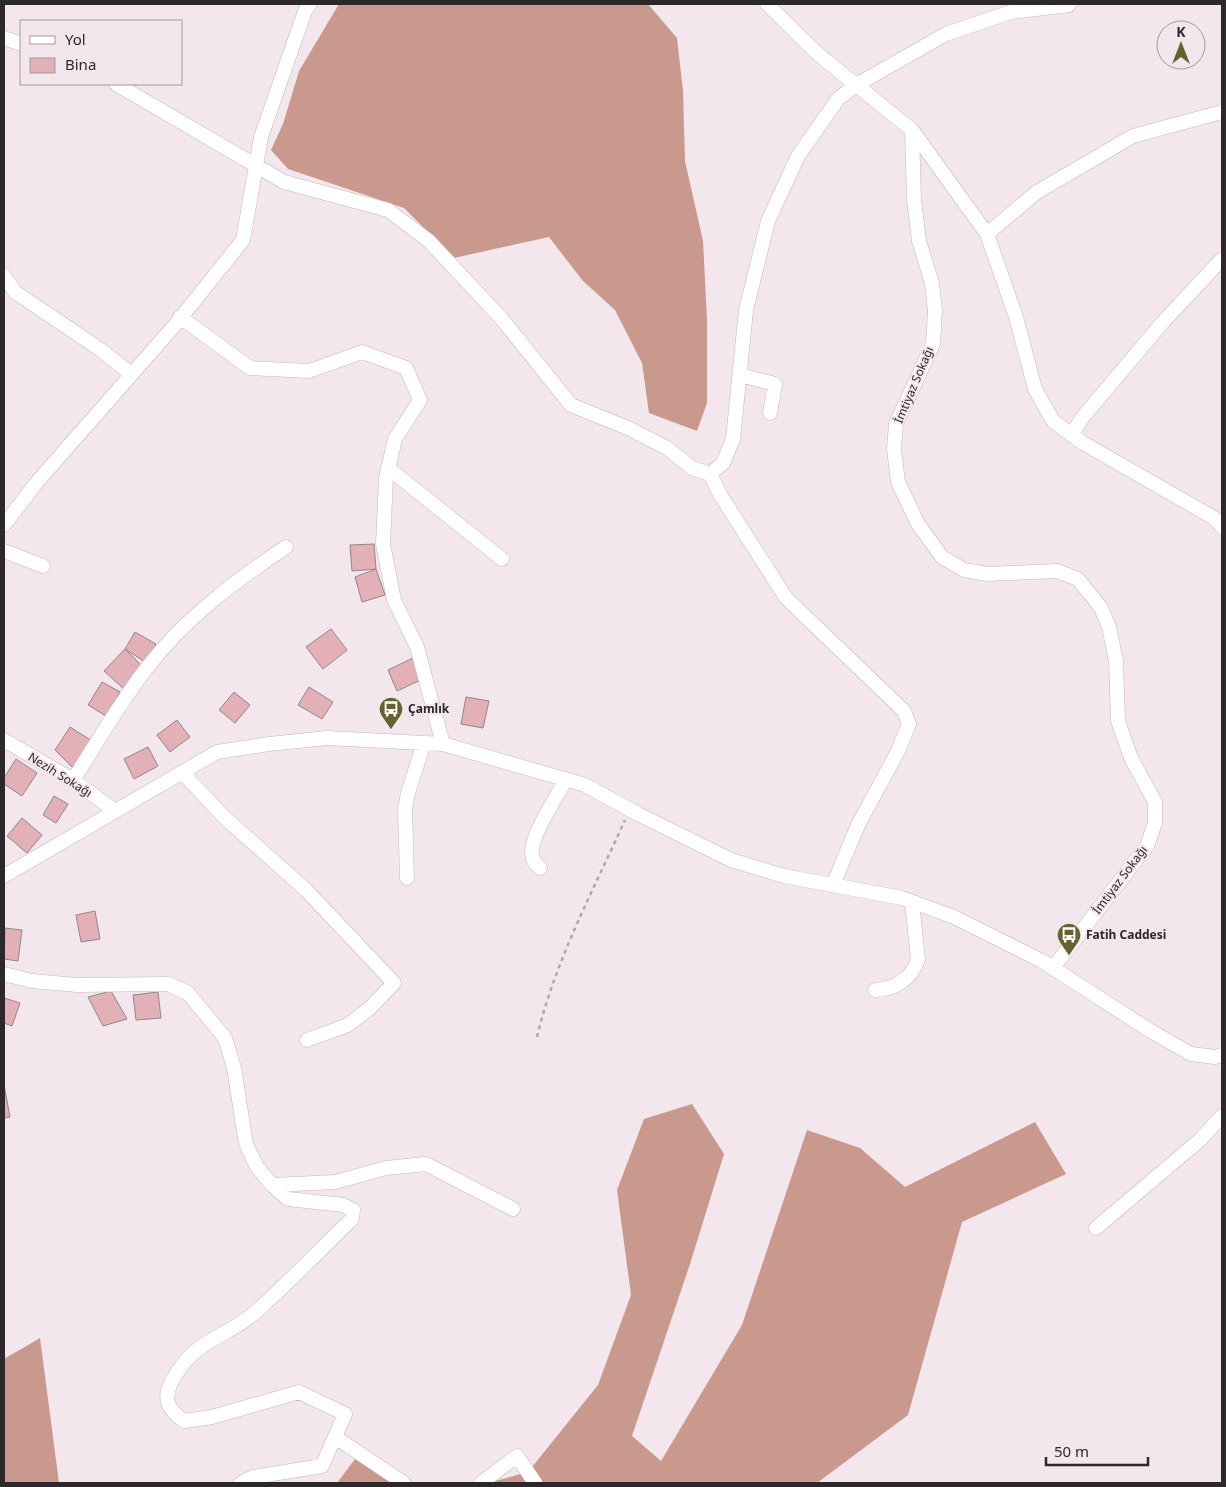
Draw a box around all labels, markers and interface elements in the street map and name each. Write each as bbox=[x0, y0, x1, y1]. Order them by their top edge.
legend bbox=[20, 20, 182, 85]
north arrow bbox=[1156, 20, 1206, 70]
text: K bbox=[1176, 22, 1186, 41]
text: Yol bbox=[65, 29, 86, 49]
text: Bina bbox=[65, 54, 96, 74]
street label: İmtiyaz Sokağı bbox=[890, 344, 937, 426]
bus stop icon: Çamlık bbox=[378, 696, 404, 730]
place label: Çamlık bbox=[408, 700, 450, 717]
street label: Nezih Sokağı bbox=[25, 748, 96, 801]
street label: İmtiyaz Sokağı bbox=[1088, 842, 1151, 917]
bus stop icon: Fatih Caddesi bbox=[1056, 922, 1082, 956]
place label: Fatih Caddesi bbox=[1086, 926, 1166, 943]
scale bar bbox=[1046, 1434, 1148, 1466]
text: 50 m bbox=[1054, 1441, 1089, 1461]

